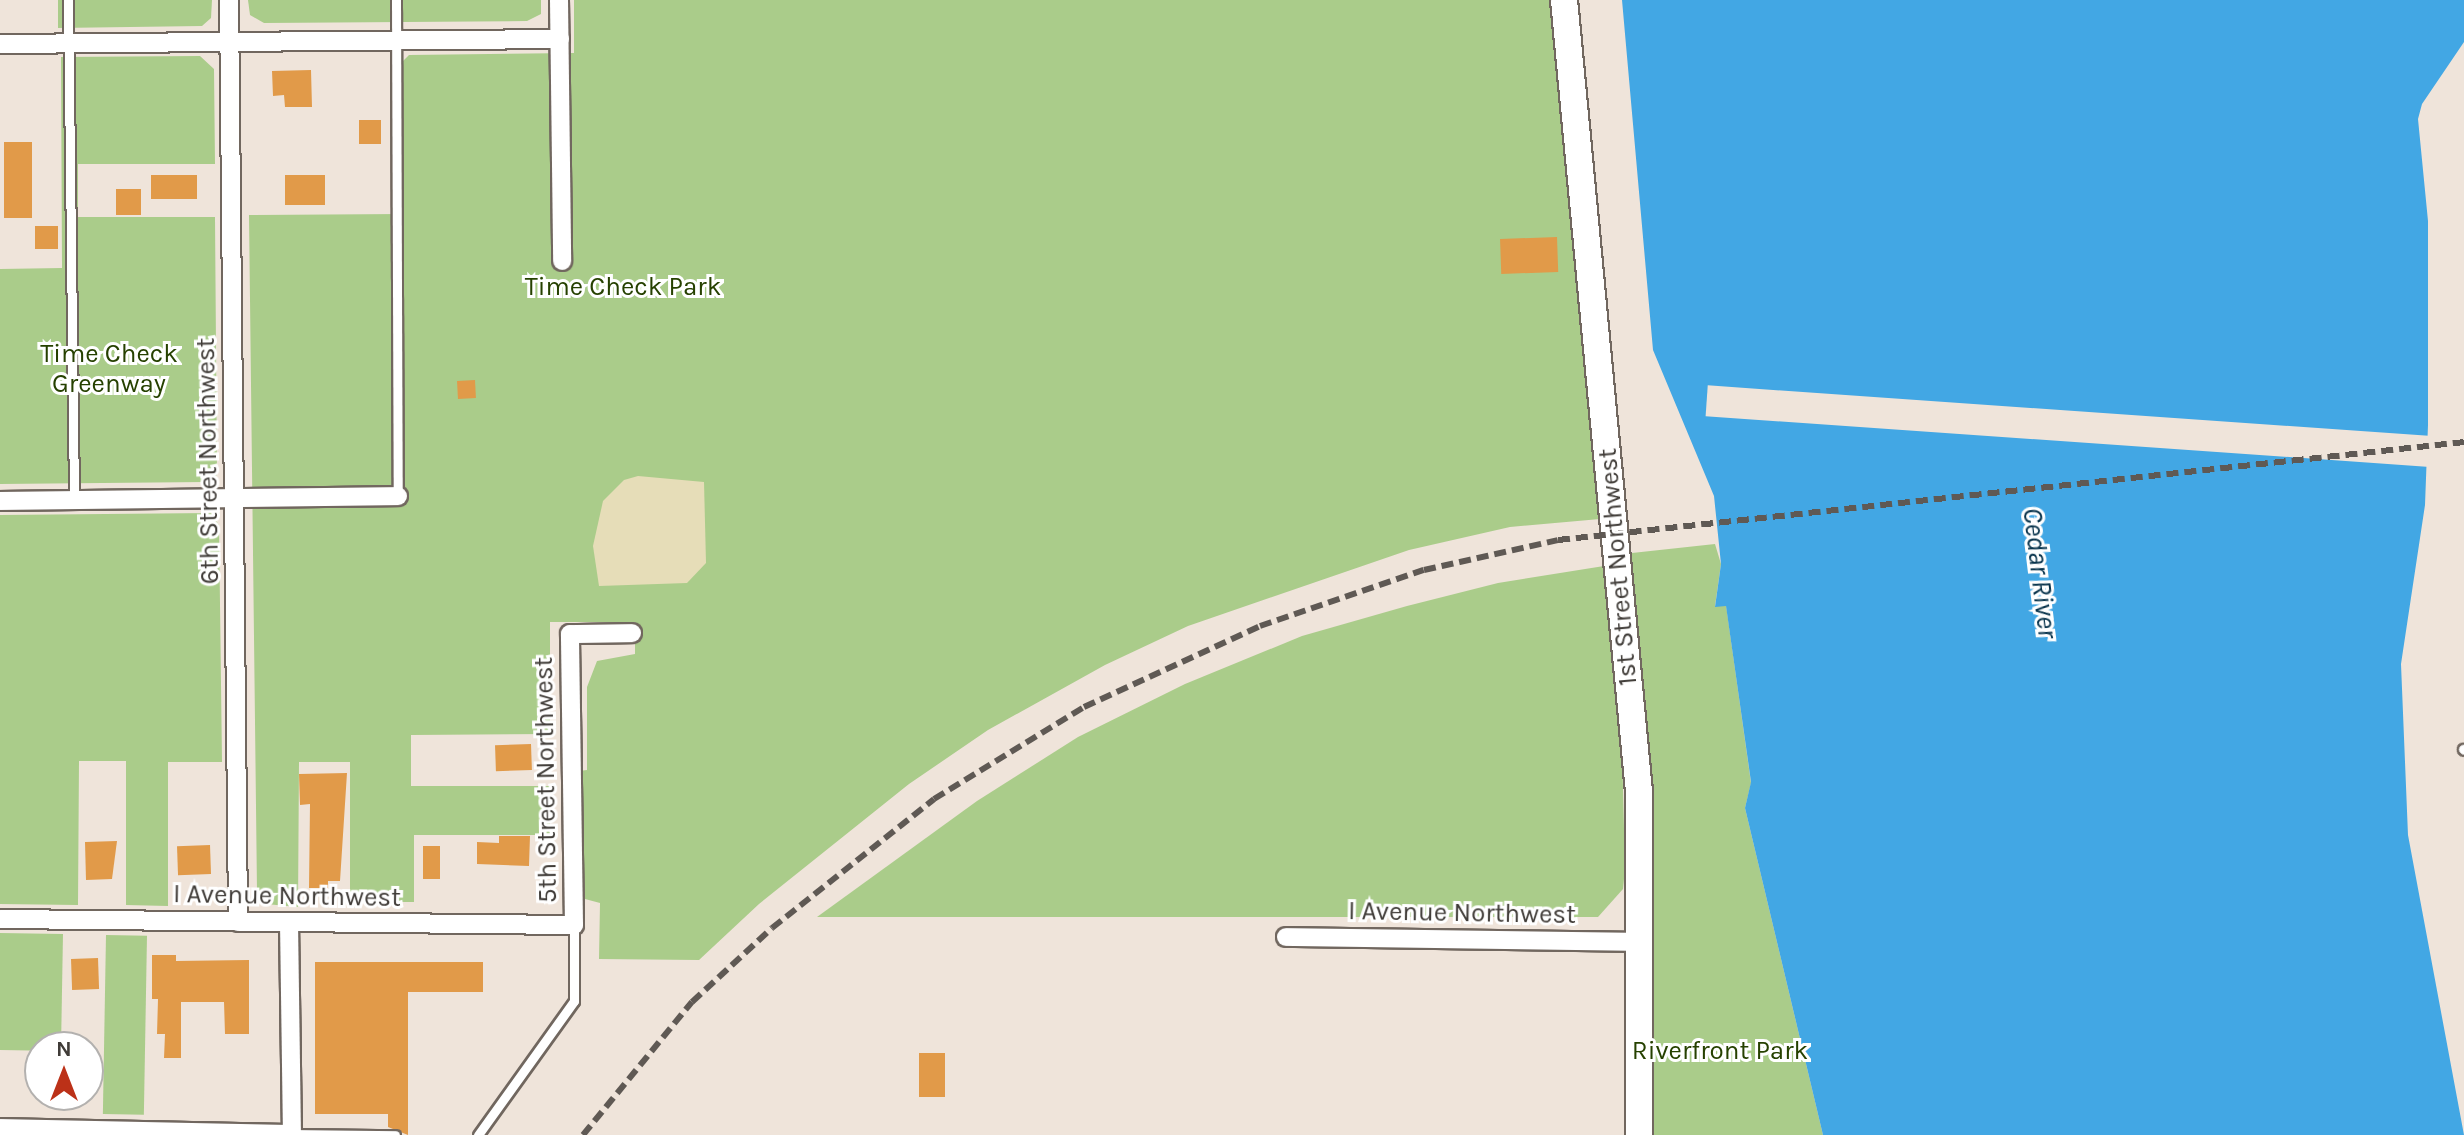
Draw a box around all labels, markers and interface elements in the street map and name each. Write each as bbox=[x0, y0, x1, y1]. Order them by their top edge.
park label: Time Check Park bbox=[525, 271, 721, 303]
street label: 6th Street Northwest bbox=[190, 337, 226, 585]
park label: Time Check Greenway bbox=[40, 338, 178, 400]
street label: 1st Street Northwest bbox=[1592, 447, 1644, 687]
water label: Cedar River bbox=[2015, 506, 2065, 640]
street label: 5th Street Northwest bbox=[528, 657, 564, 903]
street label: I Avenue Northwest bbox=[173, 878, 401, 914]
street label: I Avenue Northwest bbox=[1348, 895, 1576, 931]
north arrow bbox=[24, 1031, 104, 1111]
park label: Riverfront Park bbox=[1632, 1035, 1808, 1067]
text: N bbox=[56, 1036, 72, 1062]

